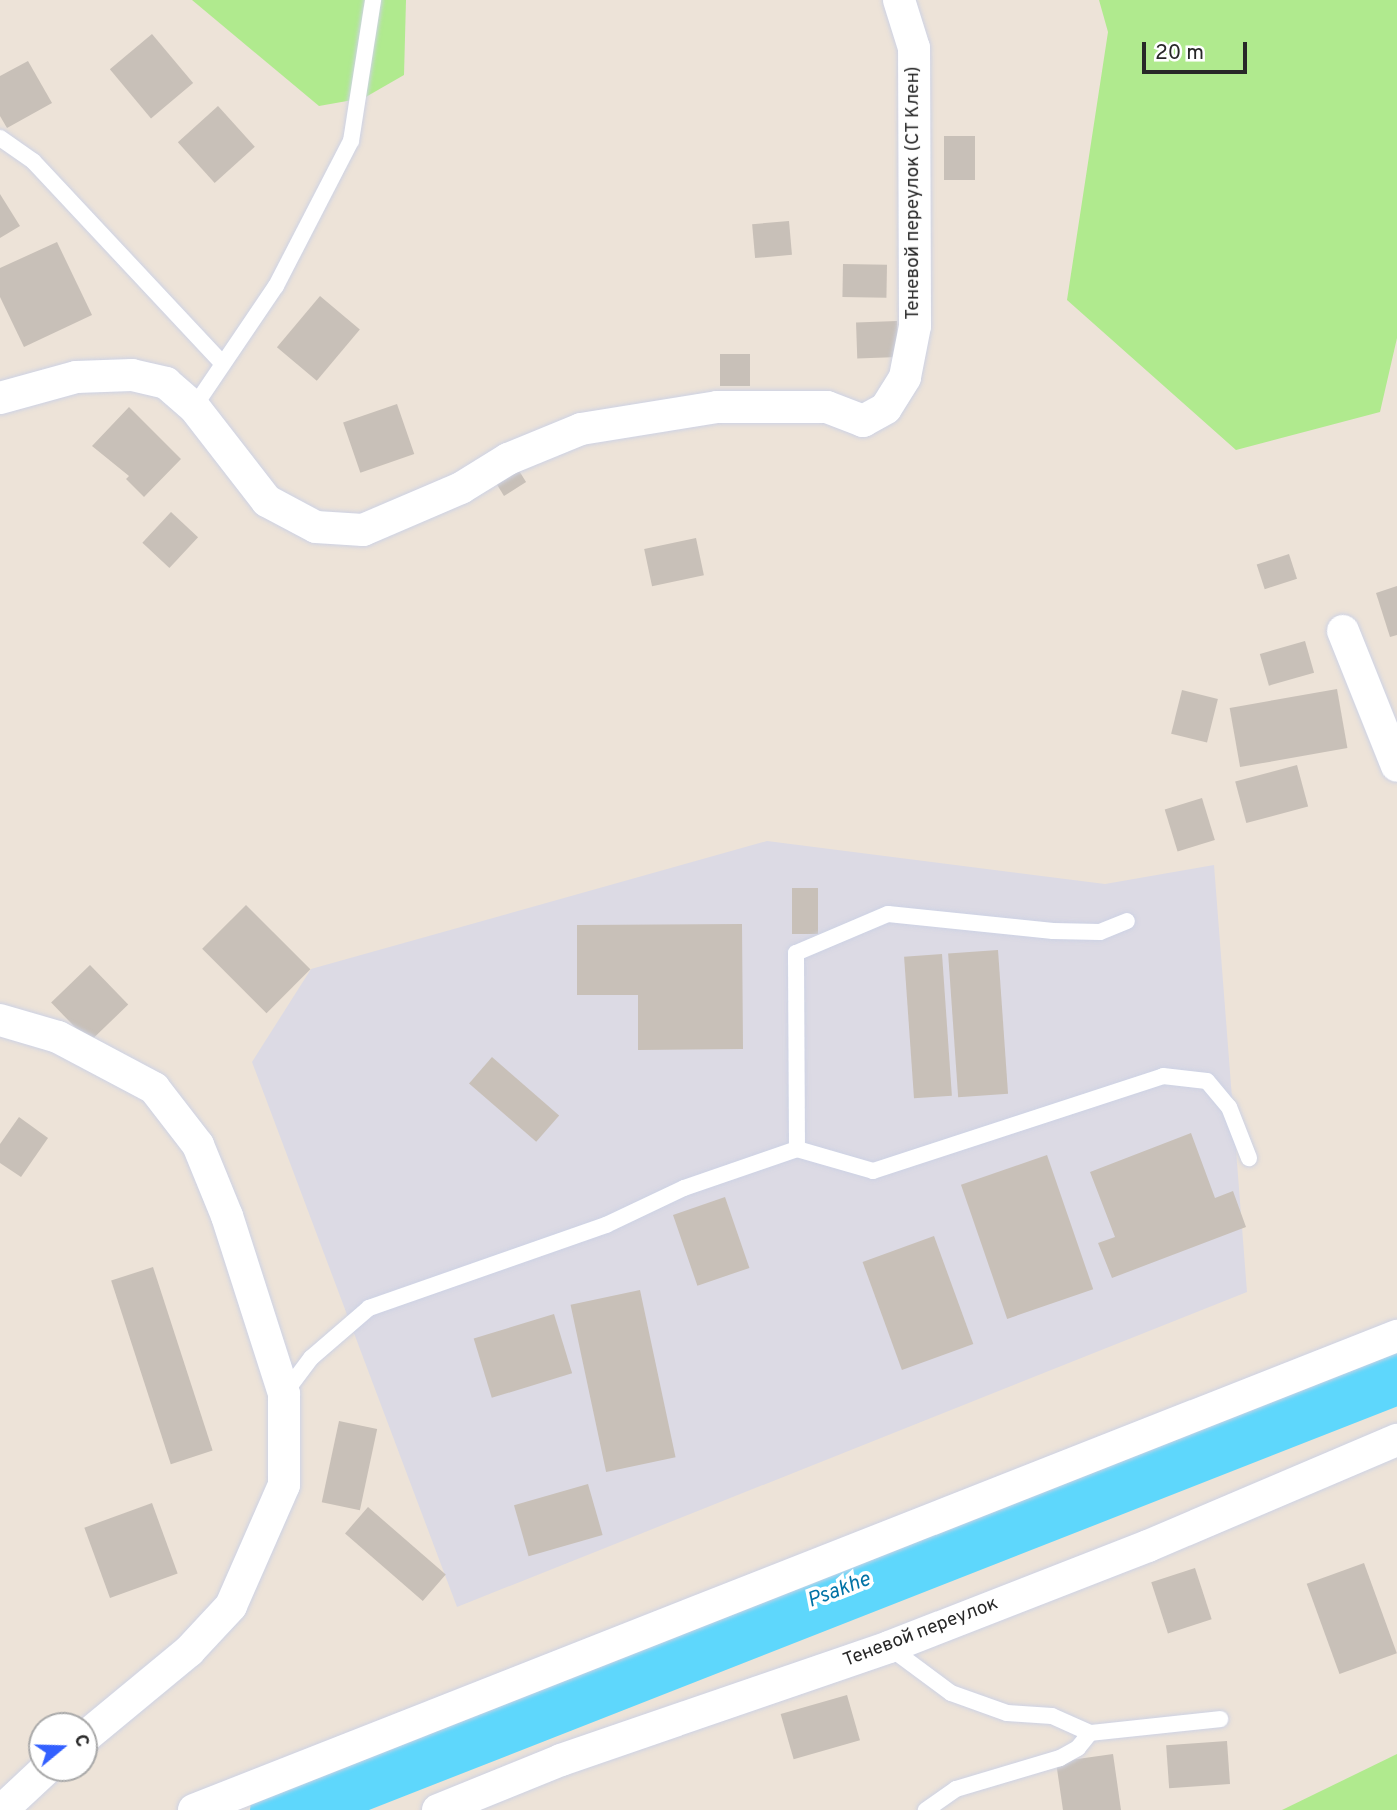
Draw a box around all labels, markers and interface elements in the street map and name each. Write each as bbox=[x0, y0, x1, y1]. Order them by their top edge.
scale bar bbox=[1145, 28, 1250, 72]
text: 20 m bbox=[1155, 40, 1204, 67]
street label: Теневой переулок (СТ Клен) bbox=[903, 66, 925, 320]
water label: Psakhe bbox=[804, 1567, 874, 1615]
street label: Теневой переулок bbox=[840, 1593, 1002, 1673]
north arrow bbox=[28, 1712, 98, 1782]
text: С bbox=[68, 1731, 94, 1750]

